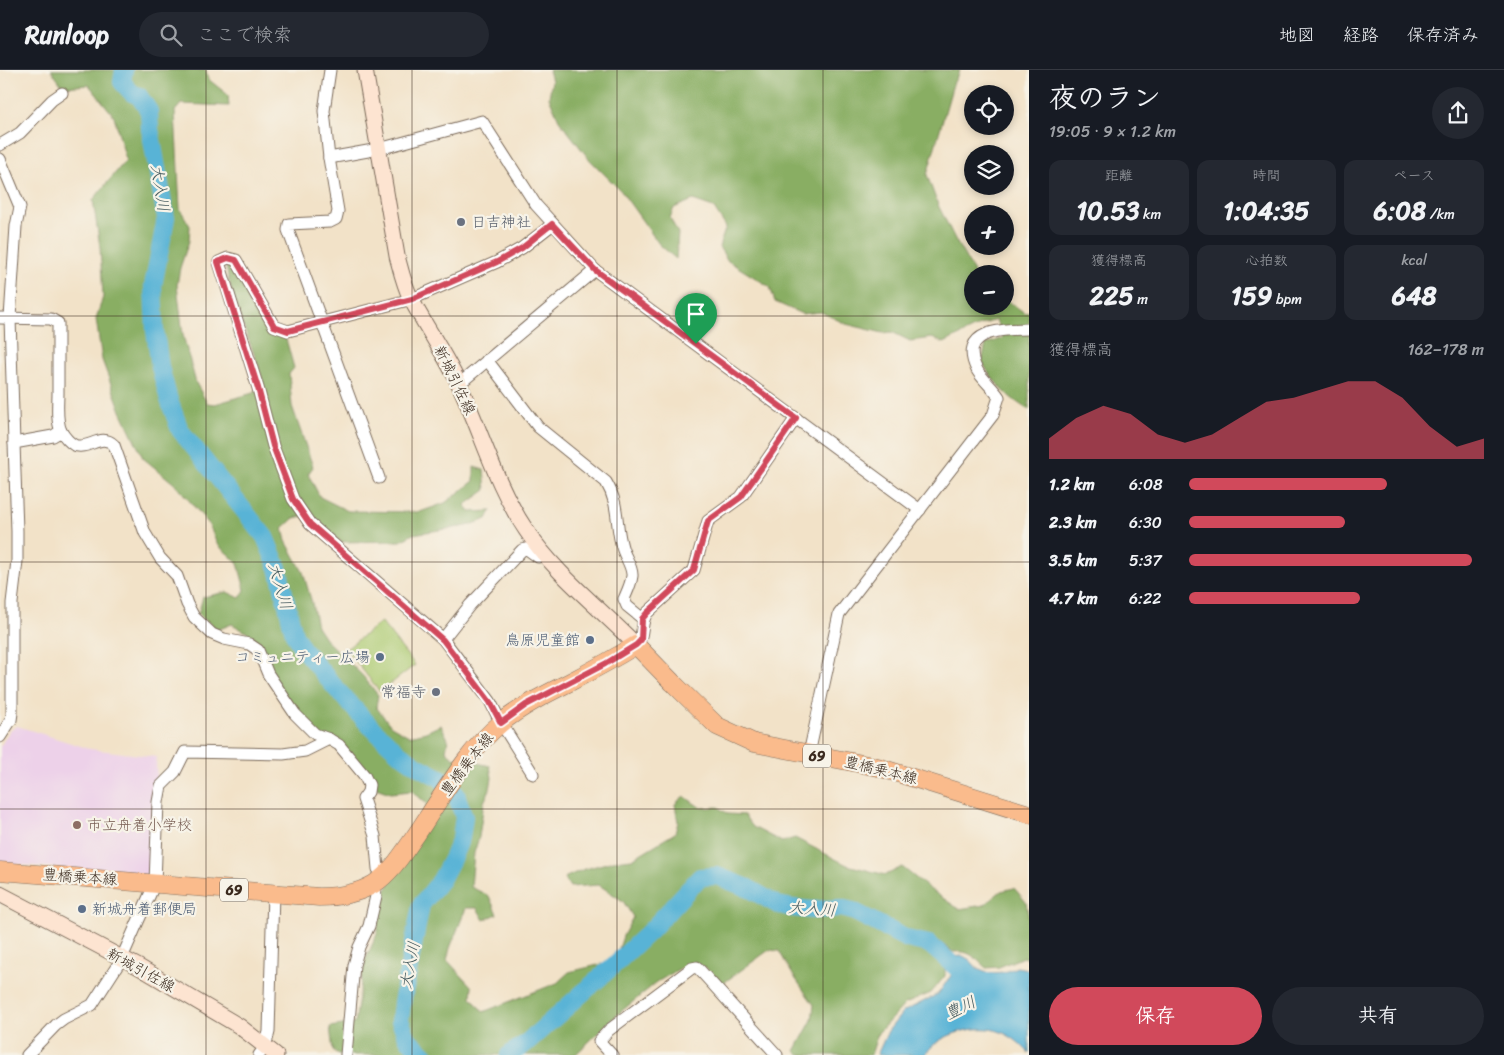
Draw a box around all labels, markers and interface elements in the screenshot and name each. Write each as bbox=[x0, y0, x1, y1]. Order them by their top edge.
search box bbox=[139, 12, 489, 57]
text: Runloop bbox=[25, 14, 109, 56]
text: ここで検索 bbox=[197, 18, 292, 51]
text: 地図 bbox=[1279, 19, 1315, 51]
text: 経路 bbox=[1343, 19, 1379, 51]
text: 保存済み bbox=[1407, 19, 1479, 51]
icon: search bbox=[157, 21, 185, 49]
text: 夜のラン bbox=[1049, 73, 1161, 122]
map controls bbox=[964, 85, 1014, 315]
button: locate bbox=[964, 85, 1014, 135]
button: share bbox=[1432, 87, 1484, 139]
text: 19:05 · 9 × 1.2 km bbox=[1049, 117, 1176, 146]
button: layers bbox=[964, 145, 1014, 195]
water label: 大入川 bbox=[142, 162, 179, 214]
text: 距離 bbox=[1105, 163, 1133, 188]
text: 時間 bbox=[1252, 163, 1280, 188]
text: ペース bbox=[1394, 163, 1435, 188]
text: 10.53 bbox=[1076, 188, 1139, 233]
text: 1:04:35 bbox=[1223, 188, 1310, 233]
text: 6:08 bbox=[1373, 188, 1426, 233]
text: km bbox=[1139, 202, 1161, 227]
text: /km bbox=[1426, 202, 1455, 227]
button: + bbox=[964, 205, 1014, 255]
place label: 日吉神社 bbox=[471, 209, 531, 235]
marker: 日吉神社 bbox=[455, 216, 467, 228]
text: 獲得標高 bbox=[1091, 248, 1147, 273]
text: 心拍数 bbox=[1245, 248, 1287, 273]
text: kcal bbox=[1401, 248, 1427, 273]
button: − bbox=[964, 265, 1014, 315]
text: 225 bbox=[1090, 273, 1134, 318]
text: 159 bbox=[1231, 273, 1272, 318]
text: 648 bbox=[1392, 273, 1437, 318]
text: m bbox=[1134, 287, 1148, 312]
text: bpm bbox=[1272, 287, 1302, 312]
pin bbox=[675, 293, 717, 344]
icon: arrive bbox=[682, 300, 710, 328]
text: 獲得標高 bbox=[1049, 335, 1113, 364]
text: 162–178 m bbox=[1408, 335, 1484, 364]
street label: 新城引佐線 bbox=[427, 341, 483, 419]
text: 1.2 km bbox=[1049, 470, 1095, 499]
text: 6:08 bbox=[1129, 470, 1163, 499]
text: 2.3 km bbox=[1049, 508, 1097, 537]
text: 6:30 bbox=[1129, 508, 1162, 537]
text: 3.5 km bbox=[1049, 546, 1097, 575]
text: 5:37 bbox=[1129, 546, 1162, 575]
water label: 大入川 bbox=[260, 559, 301, 613]
text: 4.7 km bbox=[1049, 584, 1098, 613]
text: 6:22 bbox=[1129, 584, 1161, 613]
place label: 鳥原児童館 bbox=[505, 627, 580, 653]
marker: 鳥原児童館 bbox=[584, 634, 596, 646]
place label: コミュニティー広場 bbox=[235, 644, 370, 670]
marker: コミュニティー広場 bbox=[374, 651, 386, 663]
place label: 常福寺 bbox=[381, 679, 426, 705]
marker: 常福寺 bbox=[430, 686, 442, 698]
street label: 豊橋乗本線 bbox=[434, 726, 500, 802]
road number: 69 bbox=[803, 744, 831, 768]
street label: 豊橋乗本線 bbox=[841, 748, 921, 792]
place label: 市立舟着小学校 bbox=[87, 812, 192, 838]
marker: 市立舟着小学校 bbox=[71, 819, 83, 831]
street label: 豊橋乗本線 bbox=[42, 861, 118, 893]
road number: 69 bbox=[220, 878, 248, 902]
water label: 大入川 bbox=[787, 892, 837, 925]
place label: 新城舟着郵便局 bbox=[92, 896, 197, 922]
marker: 新城舟着郵便局 bbox=[76, 903, 88, 915]
water label: 大入川 bbox=[391, 939, 428, 991]
street label: 新城引佐線 bbox=[102, 940, 180, 1000]
water label: 豊川 bbox=[939, 987, 981, 1027]
button: 保存 bbox=[1049, 987, 1262, 1045]
button: 共有 bbox=[1272, 987, 1484, 1045]

